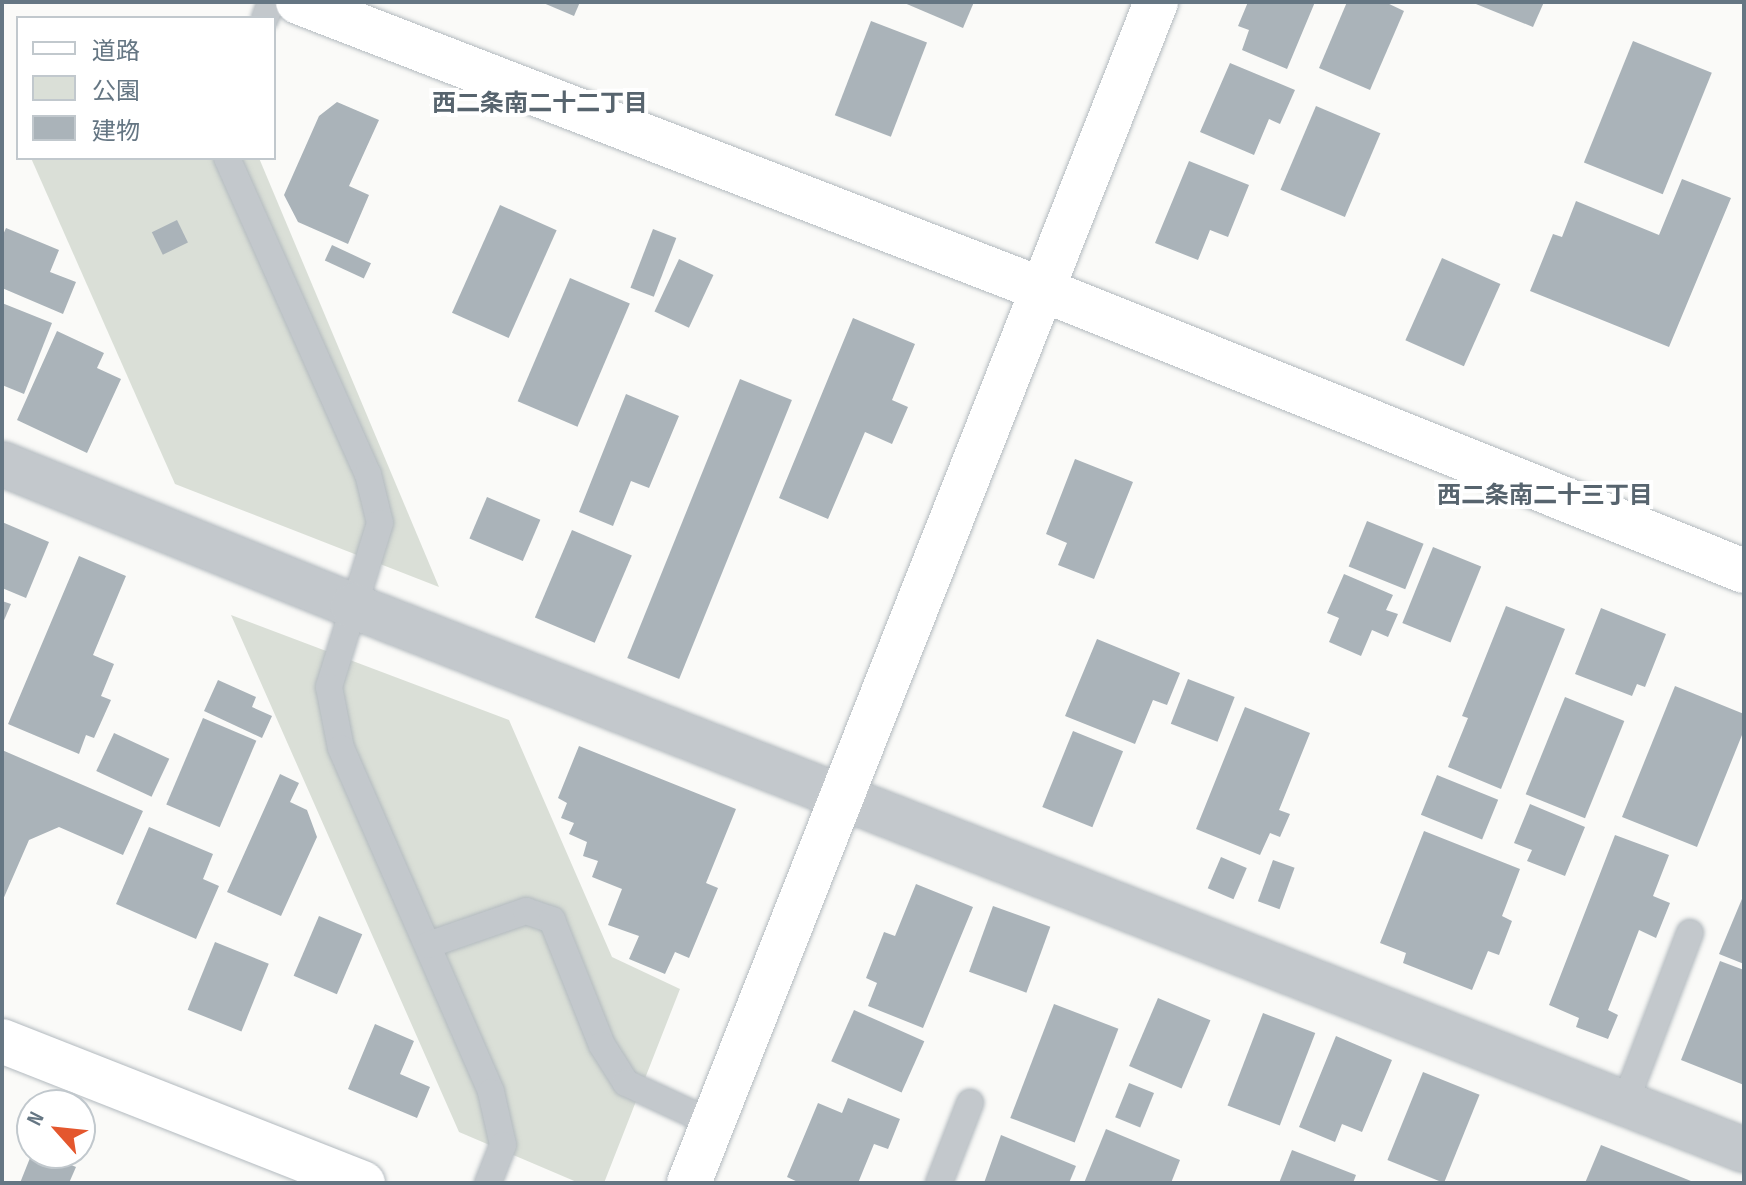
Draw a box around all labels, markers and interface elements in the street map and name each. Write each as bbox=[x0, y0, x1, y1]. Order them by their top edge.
legend bbox=[16, 16, 276, 160]
text: 道路 bbox=[92, 37, 140, 66]
text: 公園 bbox=[92, 77, 140, 106]
district label: 西二条南二十二丁目 bbox=[432, 90, 648, 118]
text: 建物 bbox=[92, 117, 140, 146]
district label: 西二条南二十三丁目 bbox=[1437, 482, 1653, 510]
north arrow bbox=[16, 1089, 96, 1169]
text: N bbox=[21, 1107, 51, 1130]

